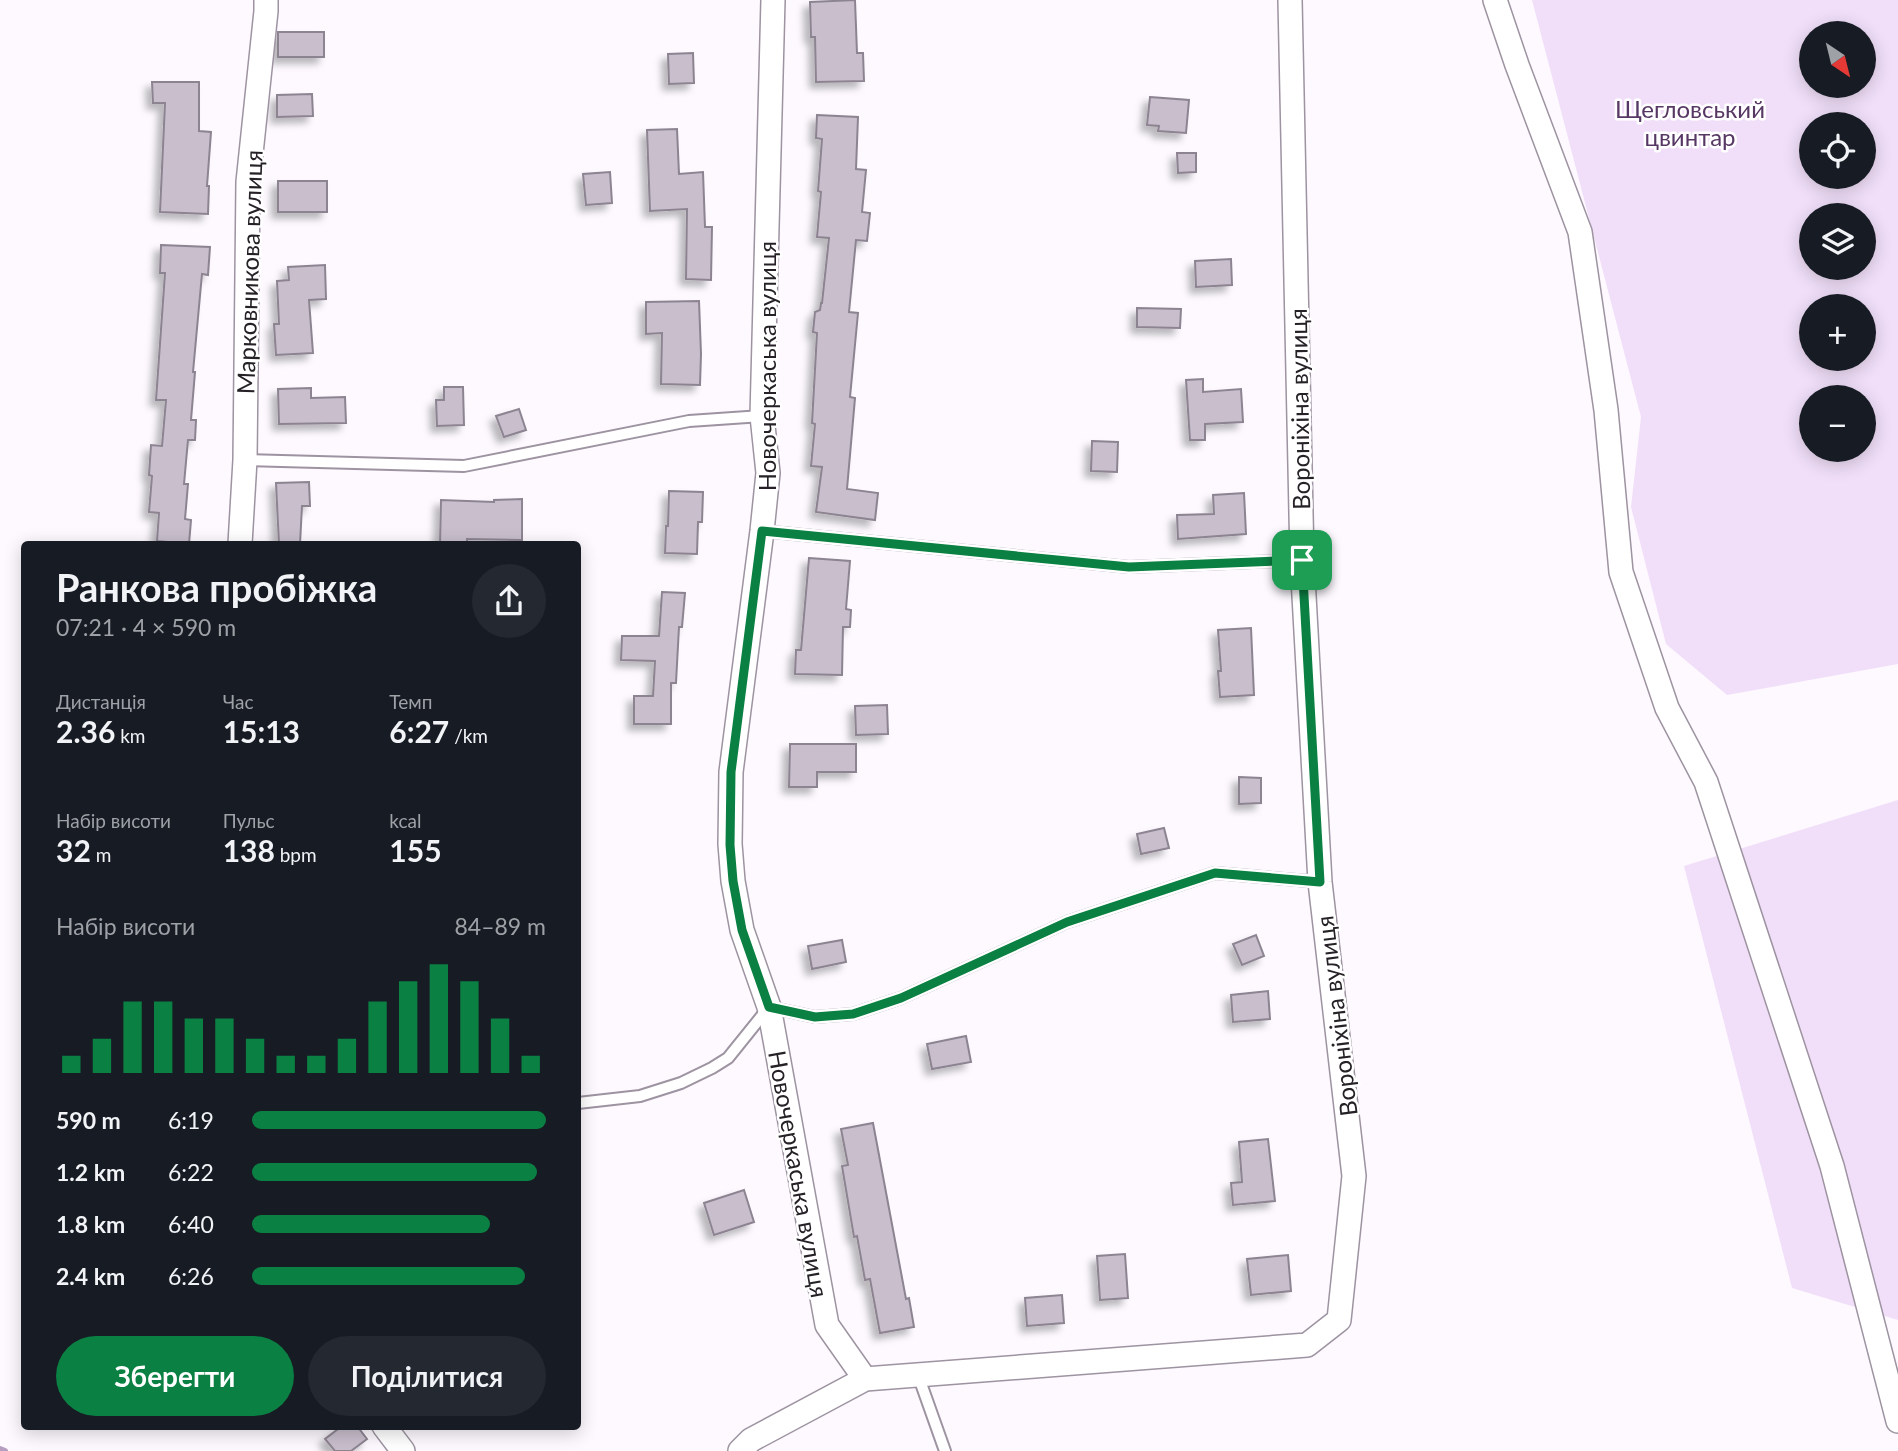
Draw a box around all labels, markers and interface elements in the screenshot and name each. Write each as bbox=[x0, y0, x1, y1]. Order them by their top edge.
north arrow bbox=[1799, 21, 1876, 98]
map controls bbox=[1799, 21, 1876, 462]
park label: Щегловський цвинтар bbox=[1615, 94, 1765, 151]
button: locate bbox=[1799, 112, 1876, 189]
street label: Марковникова вулиця bbox=[230, 149, 268, 395]
button: layers bbox=[1799, 203, 1876, 280]
street label: Новочеркаська вулиця bbox=[752, 241, 781, 491]
button: + bbox=[1799, 294, 1876, 371]
street label: Вороніхіна вулиця bbox=[1283, 308, 1315, 510]
button: − bbox=[1799, 385, 1876, 462]
pin bbox=[1272, 530, 1332, 590]
icon: arrive bbox=[1283, 541, 1321, 579]
text: Ранкова пробіжка bbox=[56, 564, 377, 610]
button: share bbox=[472, 564, 546, 638]
text: 07:21 · 4 × 590 m bbox=[56, 613, 236, 641]
text: Дистанція bbox=[56, 690, 146, 713]
text: Час bbox=[223, 690, 253, 713]
text: Темп bbox=[389, 690, 432, 713]
text: 2.36 bbox=[56, 713, 115, 749]
text: 15:13 bbox=[223, 713, 300, 749]
text: 6:27 bbox=[389, 713, 449, 749]
text: km bbox=[115, 724, 145, 747]
text: /km bbox=[449, 724, 488, 747]
text: Набір висоти bbox=[56, 809, 171, 832]
text: Пульс bbox=[223, 809, 275, 832]
text: kcal bbox=[389, 809, 421, 832]
text: 32 bbox=[56, 832, 91, 868]
text: 138 bbox=[223, 832, 275, 868]
text: 155 bbox=[389, 832, 442, 868]
text: m bbox=[91, 843, 111, 866]
text: bpm bbox=[275, 843, 317, 866]
text: Набір висоти bbox=[56, 912, 195, 940]
text: 84–89 m bbox=[454, 912, 546, 940]
street label: Вороніхіна вулиця bbox=[1309, 914, 1363, 1118]
street label: Новочеркаська вулиця bbox=[763, 1048, 835, 1300]
text: 590 m bbox=[56, 1106, 121, 1134]
text: 6:19 bbox=[168, 1106, 214, 1134]
text: 1.2 km bbox=[56, 1158, 125, 1186]
text: 6:22 bbox=[168, 1158, 214, 1186]
text: 1.8 km bbox=[56, 1210, 125, 1238]
text: 6:40 bbox=[168, 1210, 214, 1238]
text: 2.4 km bbox=[56, 1262, 125, 1290]
text: 6:26 bbox=[168, 1262, 214, 1290]
button: Зберегти bbox=[56, 1336, 294, 1416]
button: Поділитися bbox=[308, 1336, 546, 1416]

